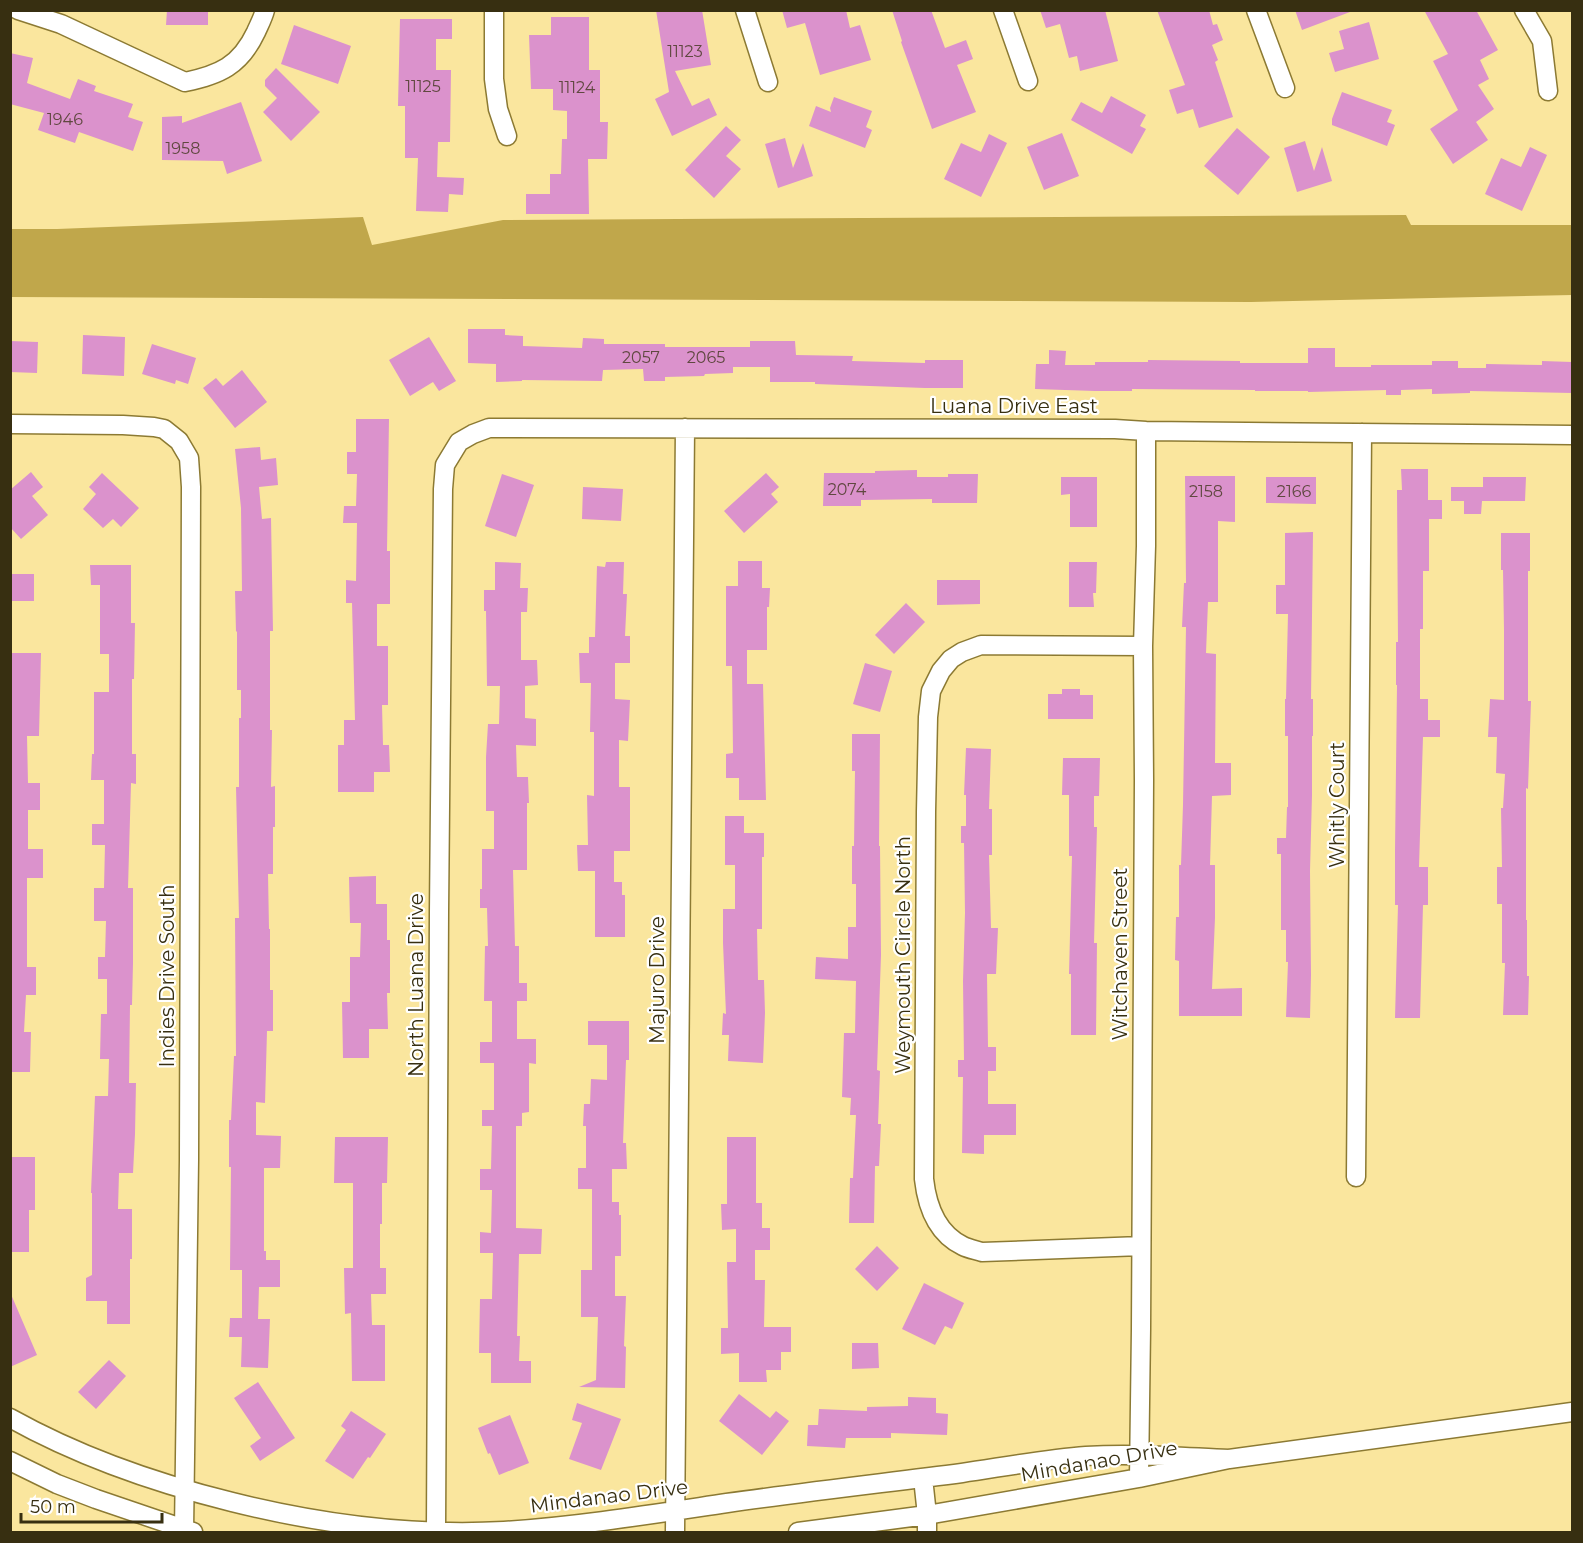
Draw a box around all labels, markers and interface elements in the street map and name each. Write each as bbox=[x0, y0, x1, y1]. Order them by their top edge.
house number: 11123 bbox=[667, 42, 703, 61]
house number: 11125 bbox=[405, 77, 441, 96]
house number: 11124 bbox=[559, 78, 596, 97]
house number: 1946 bbox=[47, 110, 83, 129]
house number: 1958 bbox=[166, 139, 200, 158]
house number: 2057 bbox=[622, 348, 660, 367]
house number: 2065 bbox=[687, 348, 725, 367]
street label: Luana Drive East bbox=[930, 394, 1098, 418]
house number: 2074 bbox=[828, 480, 867, 499]
house number: 2158 bbox=[1189, 482, 1223, 501]
house number: 2166 bbox=[1277, 482, 1311, 501]
street label: Whitly Court bbox=[1325, 742, 1349, 868]
street label: Weymouth Circle North bbox=[891, 836, 915, 1074]
street label: Witchaven Street bbox=[1108, 868, 1132, 1040]
street label: Indies Drive South bbox=[155, 884, 179, 1068]
street label: North Luana Drive bbox=[404, 893, 428, 1077]
street label: Majuro Drive bbox=[645, 916, 669, 1044]
street label: Mindanao Drive bbox=[1019, 1435, 1179, 1487]
street label: Mindanao Drive bbox=[529, 1474, 689, 1518]
scale bar bbox=[21, 1486, 162, 1524]
text: 50 m bbox=[30, 1496, 76, 1518]

